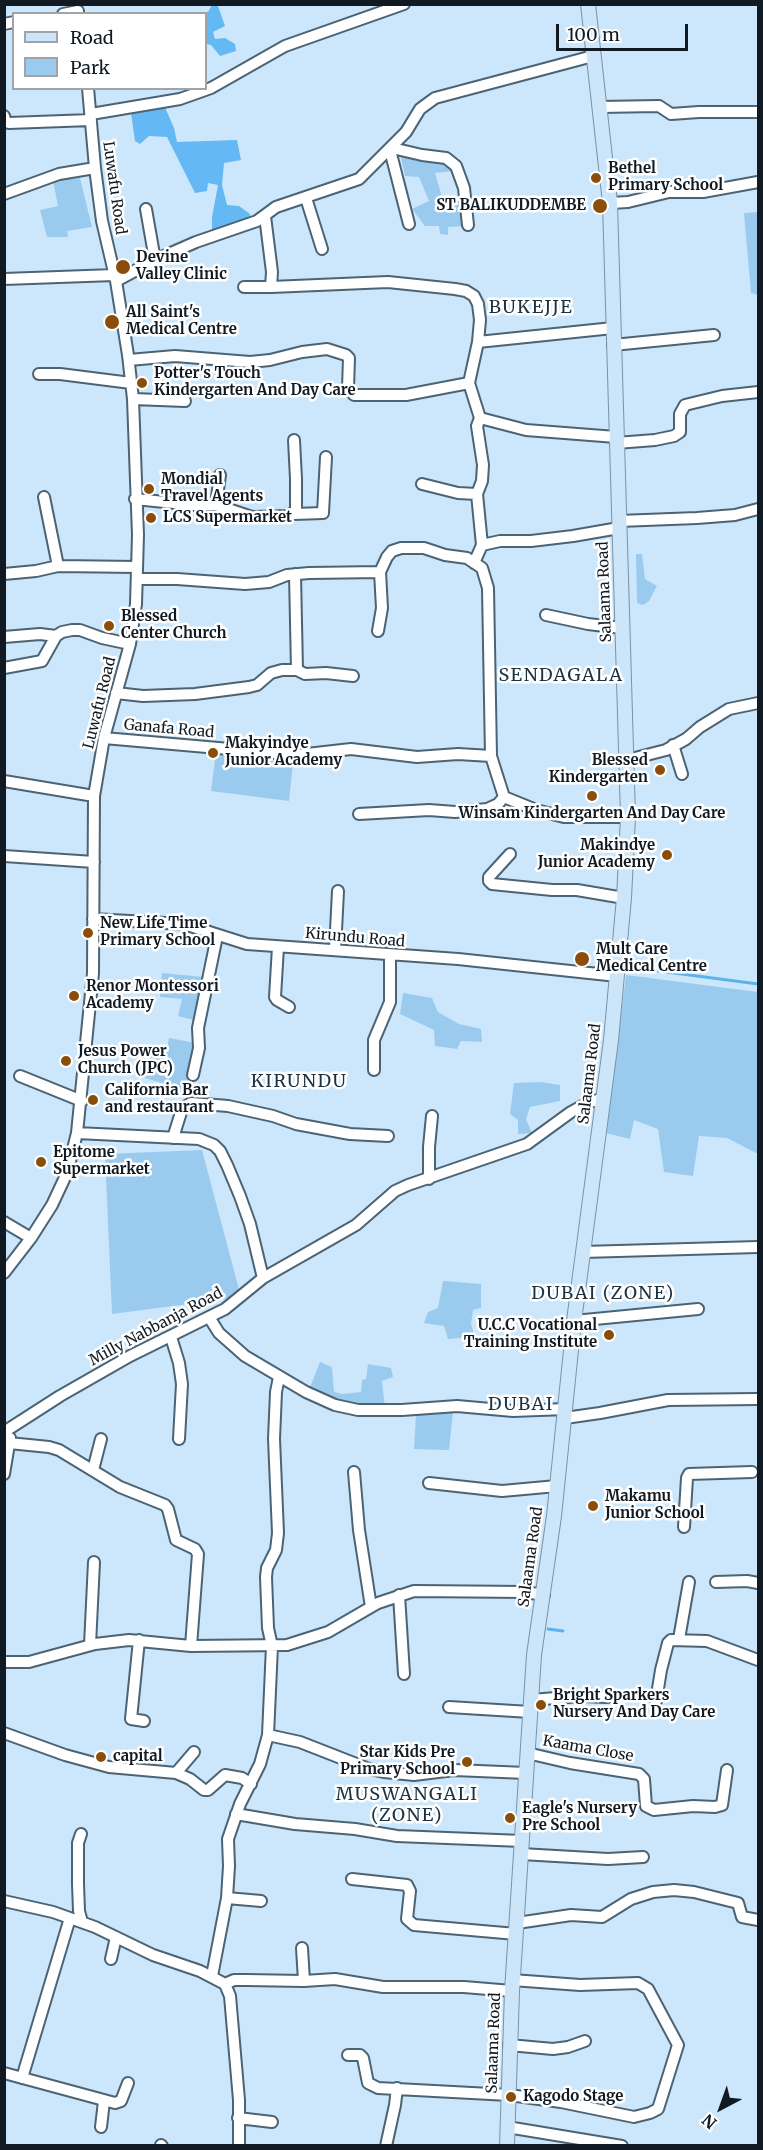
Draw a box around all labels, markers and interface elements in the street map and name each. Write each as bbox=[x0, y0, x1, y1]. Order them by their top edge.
legend bbox=[12, 12, 207, 90]
scale bar bbox=[559, 12, 691, 50]
text: 100 m bbox=[567, 23, 620, 46]
text: Road bbox=[70, 26, 114, 49]
text: Park bbox=[70, 56, 110, 79]
street label: Luwafu Road bbox=[99, 140, 129, 236]
place label: Bethel Primary School bbox=[608, 160, 723, 195]
marker: Bethel Primary School bbox=[589, 171, 603, 185]
place label: ST BALIKUDDEMBE bbox=[436, 197, 586, 215]
marker: ST BALIKUDDEMBE bbox=[591, 197, 609, 215]
place label: Devine Valley Clinic bbox=[136, 249, 227, 284]
marker: Devine Valley Clinic bbox=[114, 258, 132, 276]
district label: BUKEJJE bbox=[489, 297, 573, 319]
place label: All Saint's Medical Centre bbox=[126, 304, 237, 339]
marker: All Saint's Medical Centre bbox=[103, 313, 121, 331]
place label: Potter's Touch Kindergarten And Day Care bbox=[154, 365, 356, 400]
marker: Potter's Touch Kindergarten And Day Care bbox=[135, 376, 149, 390]
place label: Mondial Travel Agents bbox=[161, 471, 263, 506]
marker: Mondial Travel Agents bbox=[142, 482, 156, 496]
place label: LCS Supermarket bbox=[163, 509, 292, 527]
marker: LCS Supermarket bbox=[144, 511, 158, 525]
street label: Salaama Road bbox=[594, 541, 616, 643]
place label: Blessed Center Church bbox=[121, 608, 226, 643]
marker: Blessed Center Church bbox=[102, 619, 116, 633]
street label: Luwafu Road bbox=[80, 655, 120, 751]
district label: SENDAGALA bbox=[499, 665, 623, 687]
street label: Ganafa Road bbox=[123, 716, 215, 742]
place label: Makyindye Junior Academy bbox=[225, 735, 342, 770]
marker: Makyindye Junior Academy bbox=[206, 746, 220, 760]
place label: Blessed Kindergarten bbox=[549, 752, 648, 787]
marker: Blessed Kindergarten bbox=[653, 763, 667, 777]
marker: Winsam Kindergarten And Day Care bbox=[585, 789, 599, 803]
place label: Winsam Kindergarten And Day Care bbox=[459, 805, 725, 823]
place label: Makindye Junior Academy bbox=[538, 837, 655, 872]
marker: Makindye Junior Academy bbox=[660, 848, 674, 862]
place label: New Life Time Primary School bbox=[100, 915, 215, 950]
street label: Kirundu Road bbox=[304, 925, 406, 951]
marker: New Life Time Primary School bbox=[81, 926, 95, 940]
place label: Mult Care Medical Centre bbox=[596, 941, 707, 976]
marker: Mult Care Medical Centre bbox=[573, 950, 591, 968]
place label: Renor Montessori Academy bbox=[86, 978, 219, 1013]
marker: Renor Montessori Academy bbox=[67, 989, 81, 1003]
street label: Salaama Road bbox=[575, 1023, 605, 1125]
place label: Jesus Power Church (JPC) bbox=[78, 1043, 173, 1078]
marker: Jesus Power Church (JPC) bbox=[59, 1054, 73, 1068]
district label: KIRUNDU bbox=[251, 1071, 347, 1093]
place label: California Bar and restaurant bbox=[105, 1082, 214, 1117]
marker: California Bar and restaurant bbox=[86, 1093, 100, 1107]
place label: Epitome Supermarket bbox=[53, 1144, 150, 1179]
marker: Epitome Supermarket bbox=[34, 1155, 48, 1169]
district label: DUBAI (ZONE) bbox=[531, 1283, 675, 1305]
street label: Milly Nabbanja Road bbox=[86, 1284, 226, 1370]
place label: U.C.C Vocational Training Institute bbox=[464, 1317, 597, 1352]
marker: U.C.C Vocational Training Institute bbox=[602, 1328, 616, 1342]
district label: DUBAI bbox=[488, 1394, 554, 1416]
place label: Makamu Junior School bbox=[605, 1488, 704, 1523]
marker: Makamu Junior School bbox=[586, 1499, 600, 1513]
street label: Salaama Road bbox=[515, 1506, 547, 1608]
place label: Bright Sparkers Nursery And Day Care bbox=[553, 1687, 715, 1722]
marker: Bright Sparkers Nursery And Day Care bbox=[534, 1698, 548, 1712]
street label: Kaama Close bbox=[541, 1732, 635, 1766]
place label: Star Kids Pre Primary School bbox=[340, 1744, 455, 1779]
place label: capital bbox=[113, 1748, 163, 1766]
marker: capital bbox=[94, 1750, 108, 1764]
marker: Star Kids Pre Primary School bbox=[460, 1755, 474, 1769]
district label: MUSWANGALI (ZONE) bbox=[336, 1784, 478, 1826]
place label: Eagle's Nursery Pre School bbox=[522, 1800, 637, 1835]
marker: Eagle's Nursery Pre School bbox=[503, 1811, 517, 1825]
street label: Salaama Road bbox=[483, 1992, 505, 2094]
north arrow bbox=[691, 2078, 751, 2138]
place label: Kagodo Stage bbox=[523, 2088, 623, 2106]
marker: Kagodo Stage bbox=[504, 2090, 518, 2104]
text: N bbox=[698, 2110, 721, 2133]

